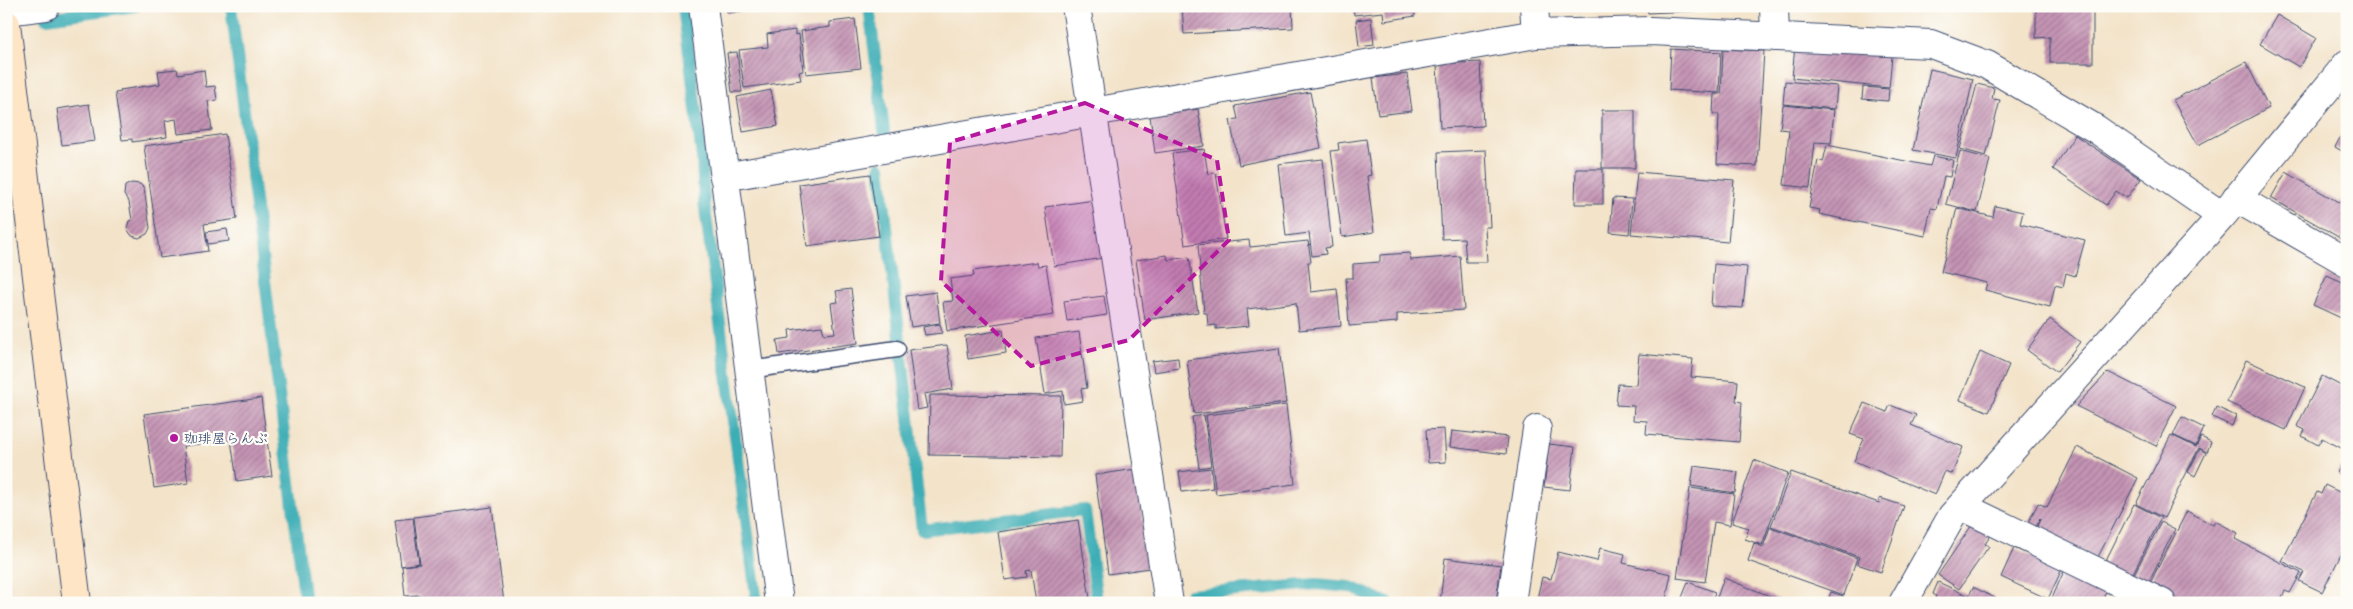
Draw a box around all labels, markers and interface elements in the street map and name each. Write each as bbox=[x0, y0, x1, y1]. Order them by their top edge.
place label: 珈琲屋らんぷ bbox=[184, 426, 268, 451]
marker: 珈琲屋らんぷ bbox=[168, 432, 180, 444]

